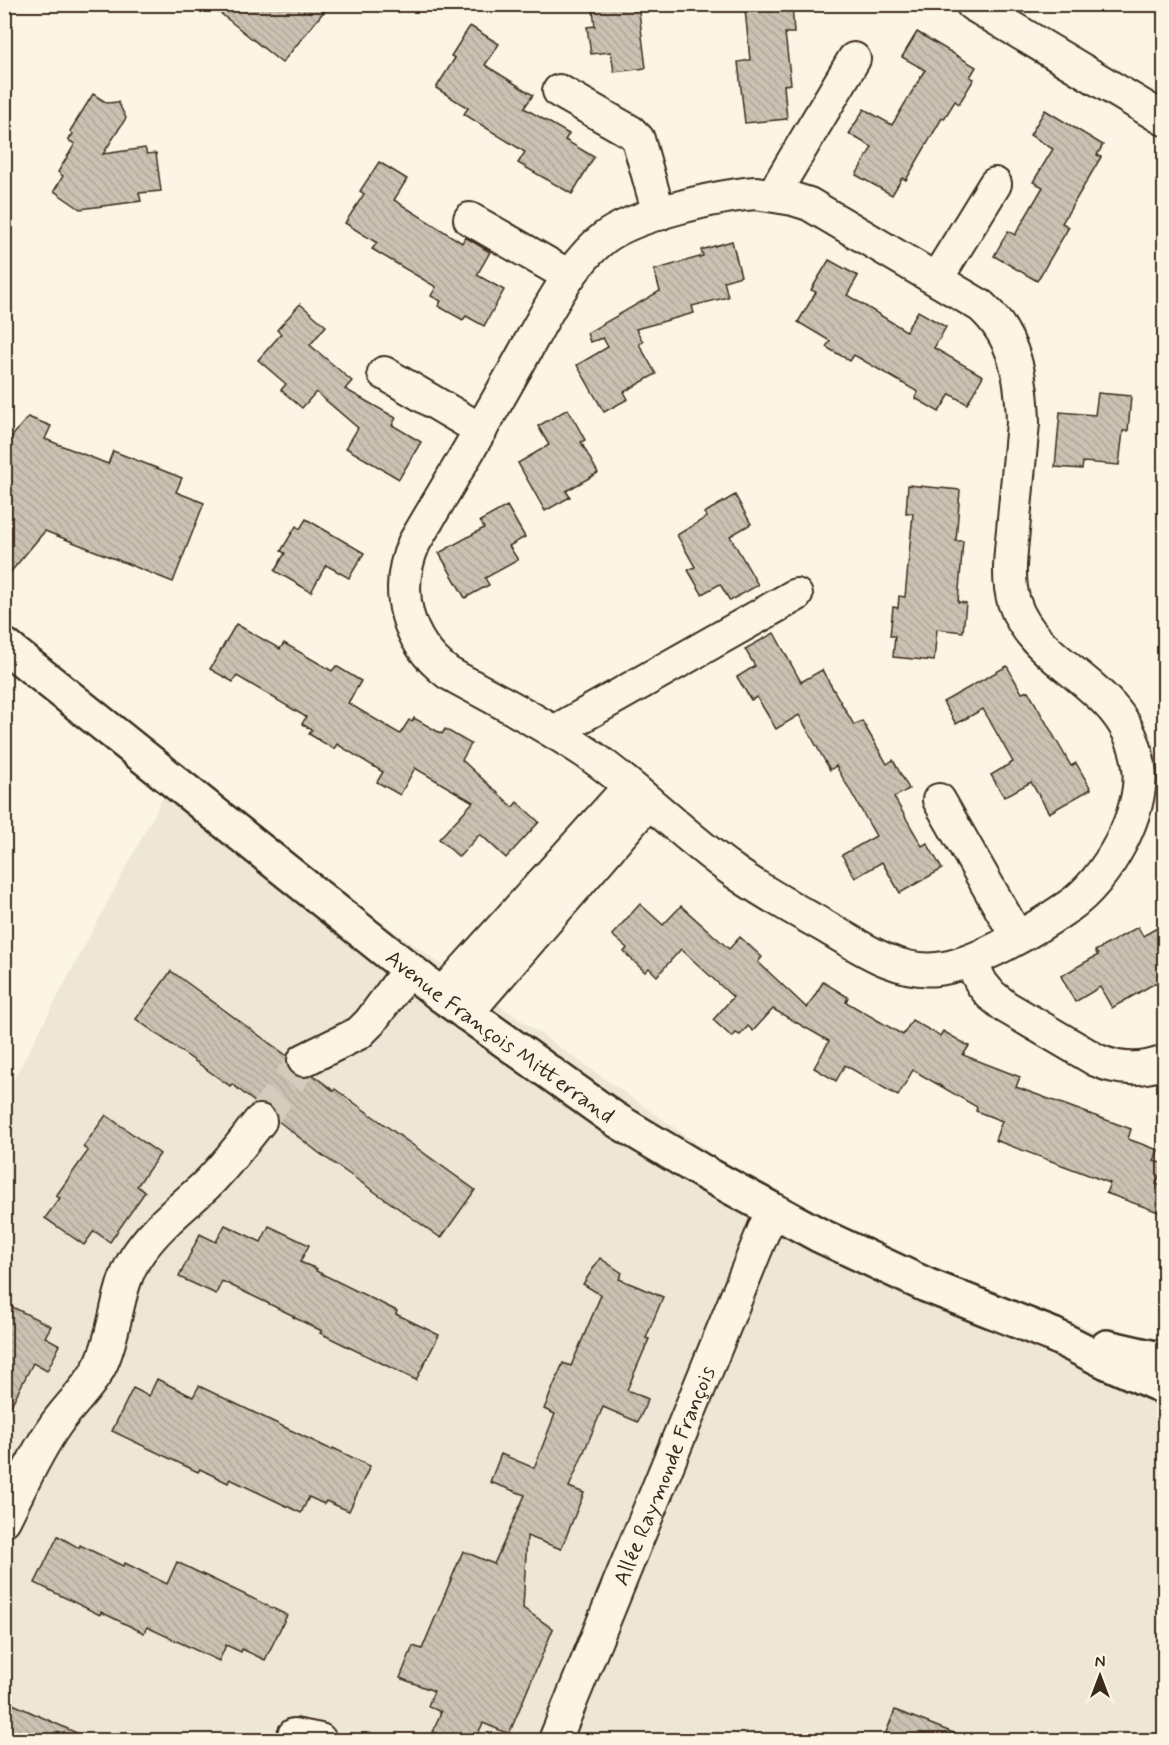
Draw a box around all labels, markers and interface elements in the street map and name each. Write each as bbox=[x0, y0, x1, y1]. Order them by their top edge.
street label: Avenue François Mitterrand bbox=[379, 944, 619, 1130]
street label: Allée Raymonde François bbox=[608, 1362, 723, 1590]
north arrow bbox=[1070, 1646, 1130, 1706]
text: N bbox=[1095, 1652, 1105, 1673]

